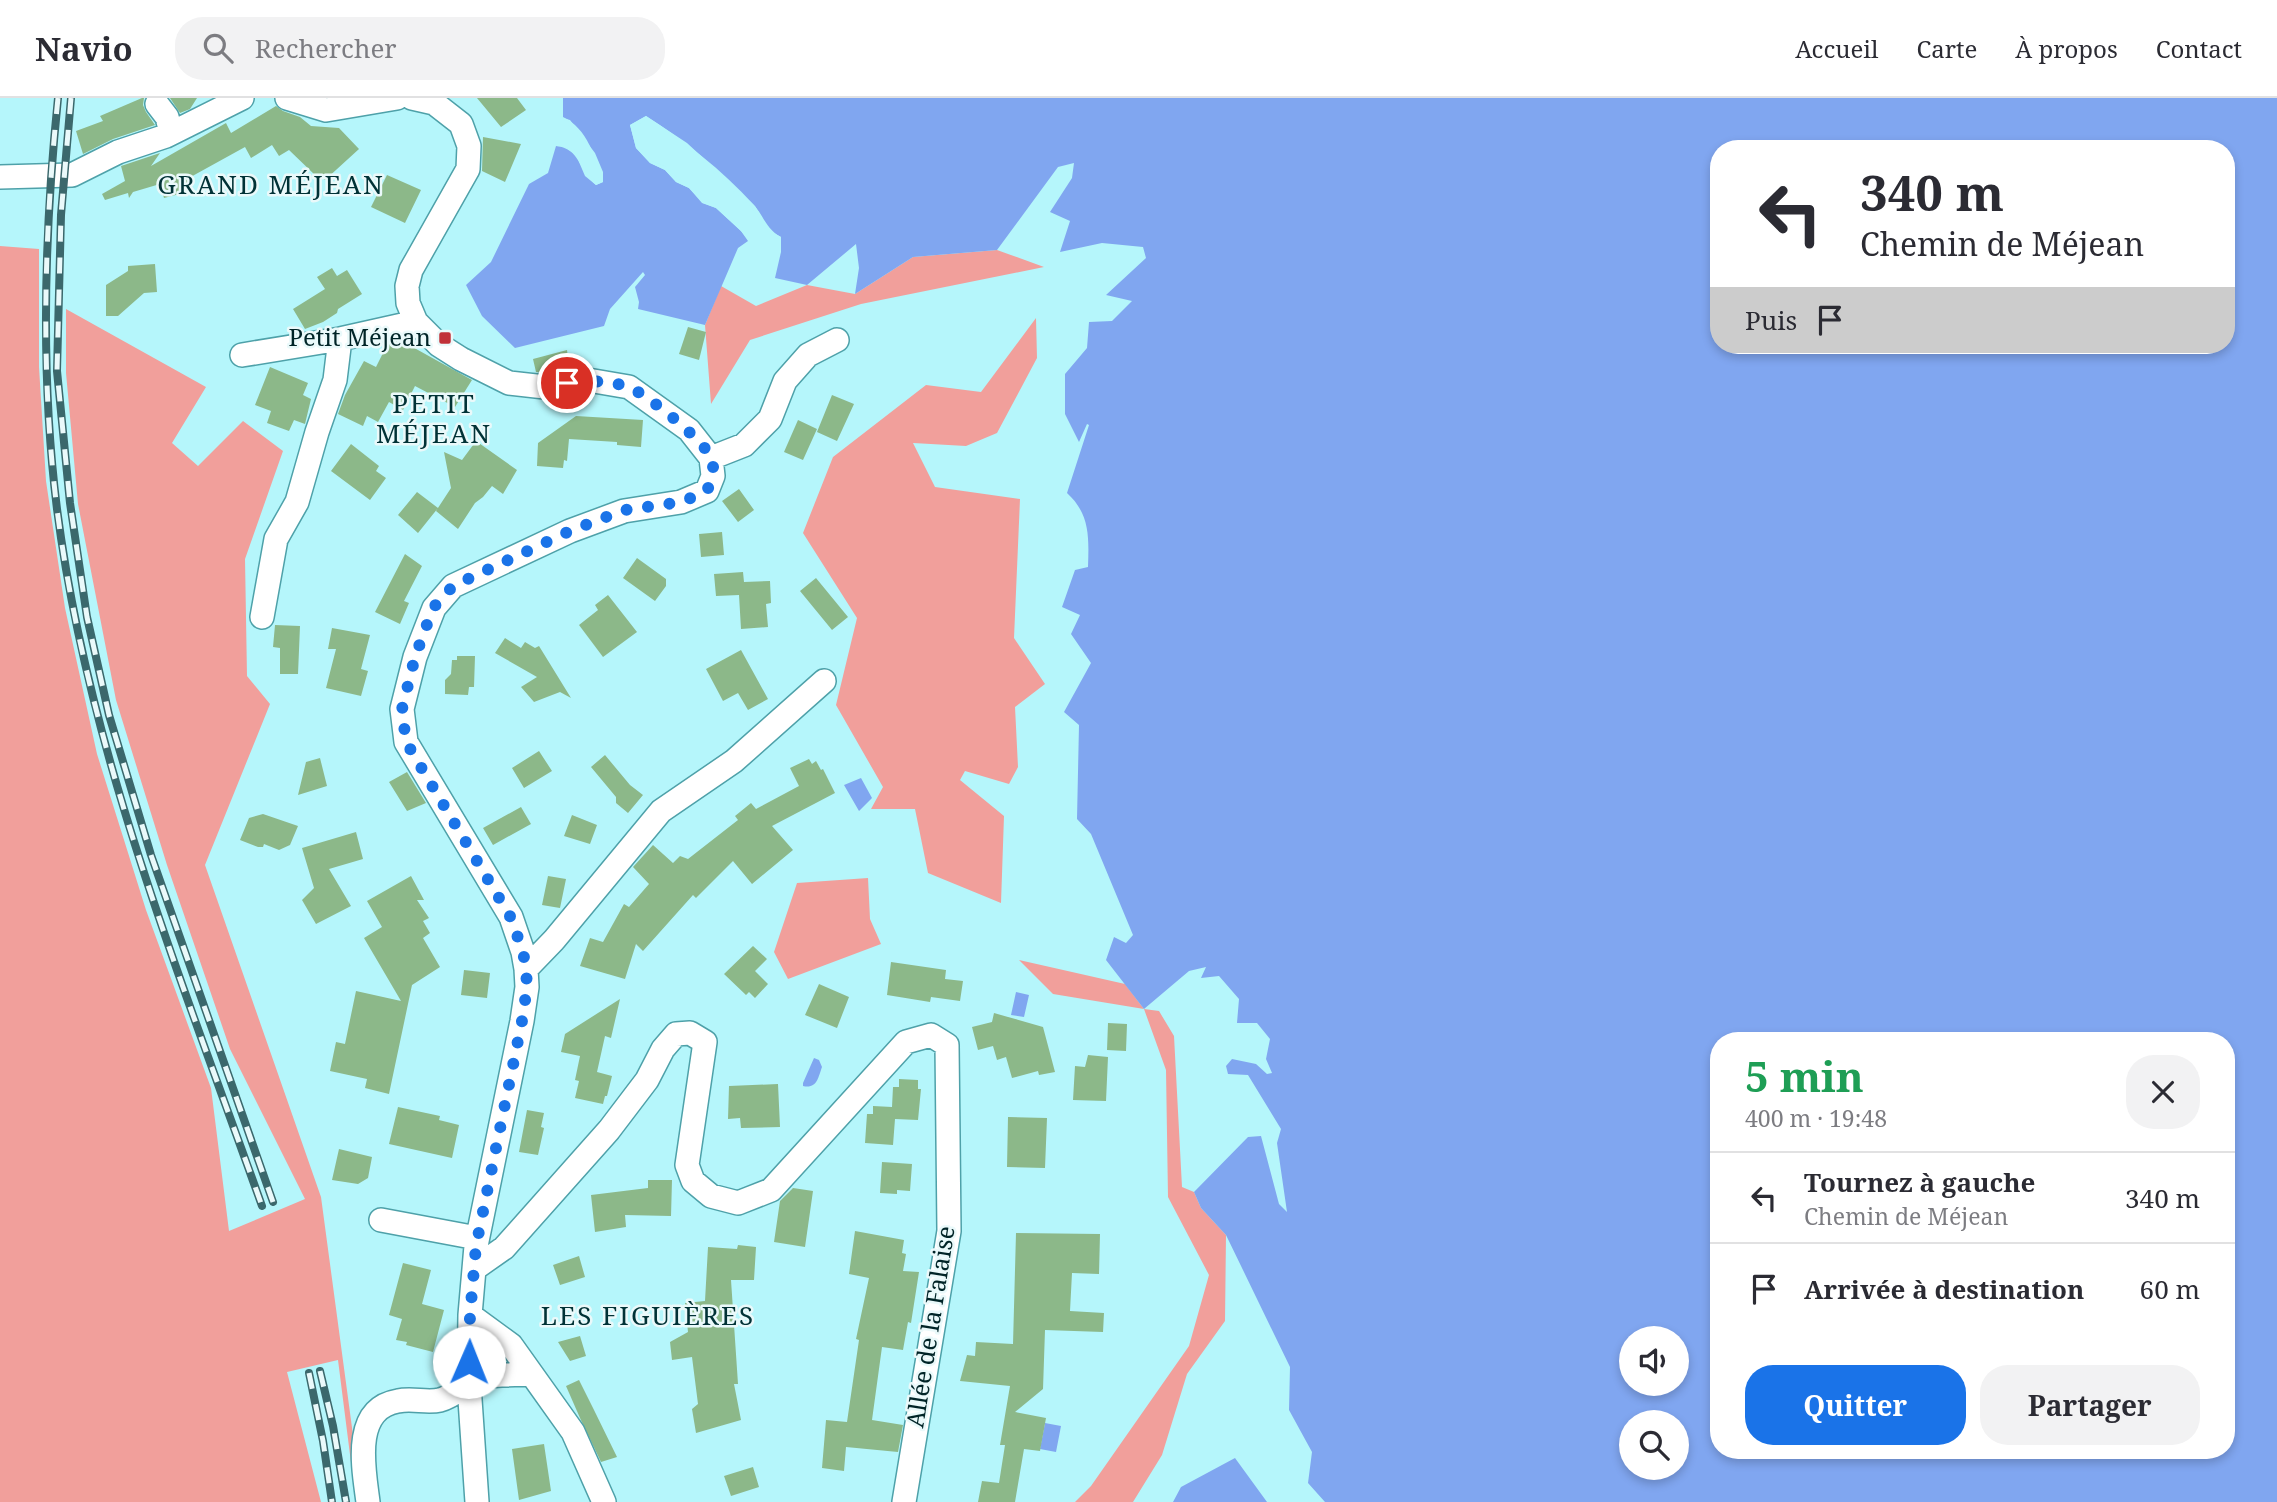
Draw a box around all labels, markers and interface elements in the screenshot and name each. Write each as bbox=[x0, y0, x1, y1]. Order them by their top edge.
search box bbox=[175, 17, 665, 80]
text: Navio bbox=[35, 26, 133, 71]
icon: search bbox=[199, 29, 237, 67]
text: Rechercher bbox=[255, 30, 397, 66]
text: Accueil bbox=[1795, 32, 1878, 65]
text: Carte bbox=[1916, 32, 1977, 65]
text: À propos bbox=[2015, 32, 2118, 65]
text: Contact bbox=[2156, 32, 2242, 65]
text: 340 m bbox=[1860, 159, 2004, 225]
district label: GRAND MÉJEAN bbox=[157, 166, 385, 202]
icon: left bbox=[1745, 168, 1836, 259]
text: Chemin de Méjean bbox=[1860, 222, 2144, 265]
icon: arrive bbox=[1811, 301, 1849, 339]
text: Puis bbox=[1745, 302, 1797, 338]
place label: Petit Méjean bbox=[288, 320, 431, 353]
marker: Petit Méjean bbox=[437, 330, 453, 346]
pin bbox=[537, 353, 597, 413]
icon: arrive bbox=[548, 364, 586, 402]
district label: PETIT MÉJEAN bbox=[376, 385, 492, 451]
text: 5 min bbox=[1745, 1047, 1864, 1104]
button: close bbox=[2126, 1055, 2200, 1129]
text: 400 m · 19:48 bbox=[1745, 1102, 1887, 1134]
text: Tournez à gauche bbox=[1804, 1164, 2035, 1200]
icon: left bbox=[1745, 1179, 1783, 1217]
text: 340 m bbox=[2125, 1180, 2200, 1216]
text: Chemin de Méjean bbox=[1804, 1200, 2008, 1232]
street label: Allée de la Falaise bbox=[897, 1224, 962, 1430]
icon: arrive bbox=[1745, 1270, 1783, 1308]
text: Arrivée à destination bbox=[1804, 1271, 2084, 1307]
text: 60 m bbox=[2140, 1271, 2200, 1307]
district label: LES FIGUIÈRES bbox=[541, 1297, 755, 1333]
position arrow bbox=[432, 1325, 506, 1399]
map controls bbox=[1619, 1326, 1689, 1480]
button: sound bbox=[1619, 1326, 1689, 1396]
button: Quitter bbox=[1745, 1365, 1966, 1445]
button: Partager bbox=[1980, 1365, 2200, 1445]
button: search bbox=[1619, 1410, 1689, 1480]

